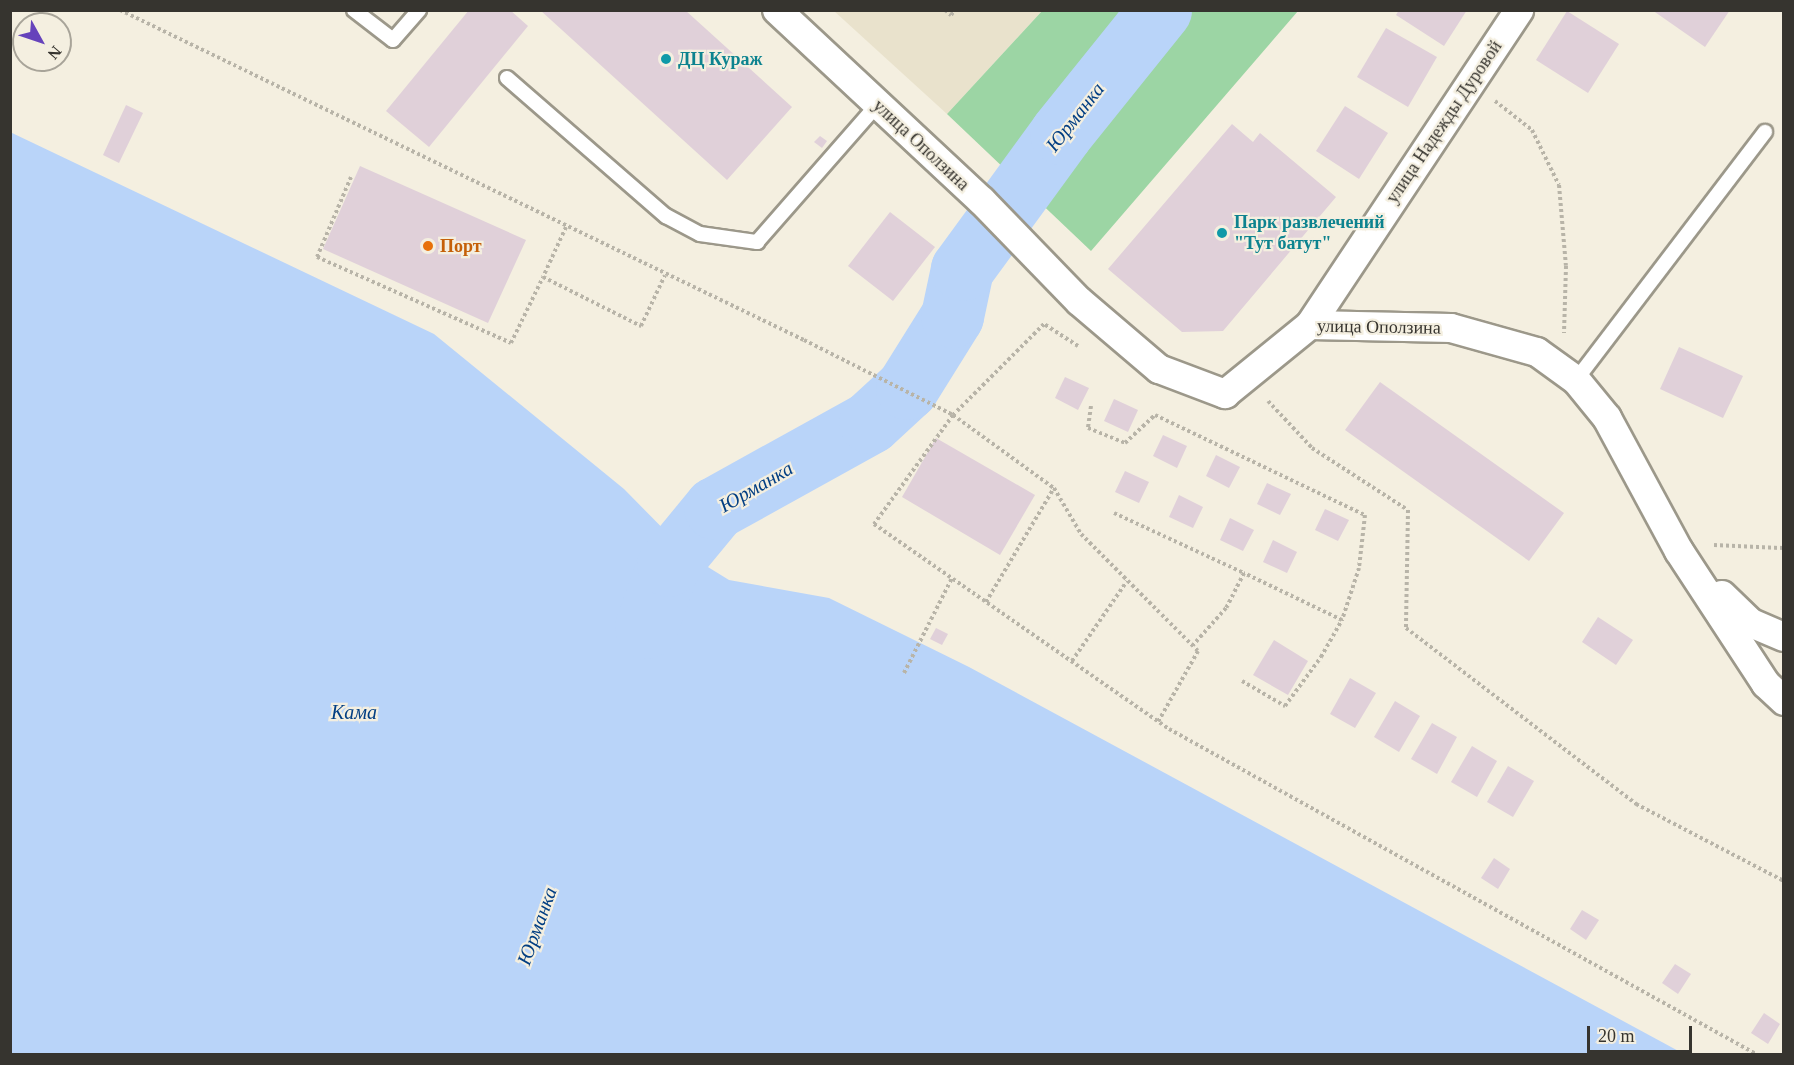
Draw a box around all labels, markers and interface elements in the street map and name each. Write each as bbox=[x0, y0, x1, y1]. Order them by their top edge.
north arrow bbox=[12, 12, 72, 72]
street label: улица Надежды Дуровой bbox=[1381, 37, 1507, 207]
text: N bbox=[44, 43, 65, 62]
place label: ДЦ Кураж bbox=[678, 48, 763, 70]
marker: ДЦ Кураж bbox=[659, 52, 673, 66]
water label: Юрманка bbox=[1041, 78, 1109, 156]
street label: улица Оползина bbox=[868, 95, 974, 195]
place label: Парк развлечений "Тут батут" bbox=[1234, 212, 1385, 254]
marker: Парк развлечений "Тут батут" bbox=[1215, 226, 1229, 240]
place label: Порт bbox=[440, 235, 482, 257]
marker: Порт bbox=[421, 239, 435, 253]
street label: улица Оползина bbox=[1317, 315, 1441, 339]
water label: Юрманка bbox=[715, 456, 797, 518]
water label: Кама bbox=[331, 700, 377, 724]
water label: Юрманка bbox=[512, 884, 562, 968]
scale bar bbox=[1590, 1014, 1695, 1052]
text: 20 m bbox=[1598, 1026, 1635, 1046]

